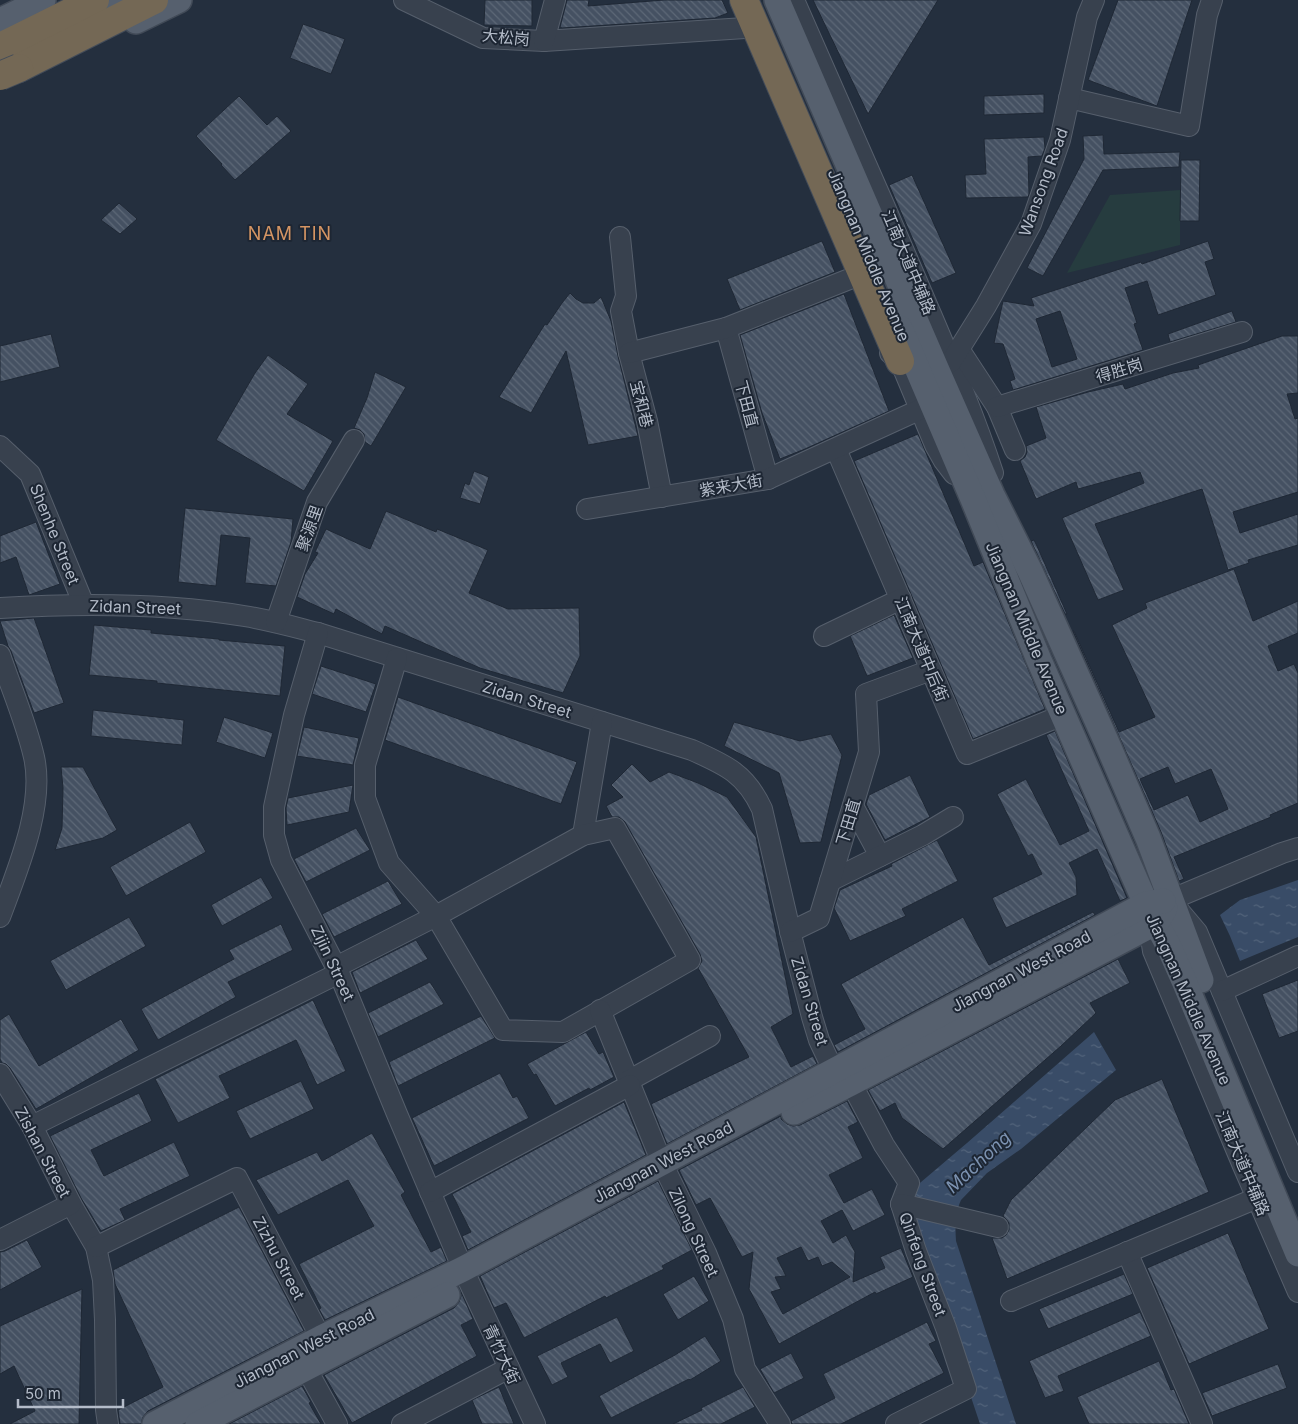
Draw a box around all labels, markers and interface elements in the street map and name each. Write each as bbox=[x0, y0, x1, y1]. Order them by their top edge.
street label: 大松岗 bbox=[481, 25, 531, 49]
street label: Wansong Road bbox=[1014, 125, 1072, 239]
street label: Jiangnan Middle Avenue bbox=[824, 166, 914, 344]
street label: 江南大道中辅路 bbox=[878, 207, 940, 317]
district label: NAM TIN bbox=[248, 223, 332, 244]
street label: 得胜岗 bbox=[1093, 353, 1145, 387]
street label: 宝和巷 bbox=[626, 378, 658, 430]
street label: 下田直 bbox=[731, 378, 763, 430]
street label: 紫来大街 bbox=[698, 470, 764, 500]
street label: Shenhe Street bbox=[26, 481, 84, 587]
street label: 聚源里 bbox=[291, 502, 327, 554]
street label: Jiangnan Middle Avenue bbox=[982, 539, 1072, 717]
street label: 江南大道中后街 bbox=[891, 594, 953, 704]
street label: Zidan Street bbox=[89, 595, 181, 619]
street label: Zidan Street bbox=[480, 676, 574, 722]
street label: 下田直 bbox=[831, 796, 865, 848]
street label: Jiangnan Middle Avenue bbox=[1142, 910, 1236, 1088]
street label: Zijin Street bbox=[307, 922, 359, 1004]
street label: Jiangnan West Road bbox=[948, 926, 1094, 1016]
street label: Zidan Street bbox=[787, 954, 833, 1048]
street label: Zishan Street bbox=[11, 1103, 75, 1201]
street label: 江南大道中辅路 bbox=[1212, 1108, 1274, 1218]
street label: Jiangnan West Road bbox=[590, 1117, 736, 1207]
water label: Machong bbox=[941, 1127, 1015, 1197]
street label: Zilong Street bbox=[665, 1184, 723, 1280]
street label: Qinfeng Street bbox=[895, 1209, 951, 1319]
street label: Zizhu Street bbox=[249, 1213, 309, 1303]
street label: Jiangnan West Road bbox=[231, 1304, 377, 1392]
street label: 青竹大街 bbox=[479, 1321, 525, 1387]
scale bar bbox=[18, 1376, 122, 1408]
text: 50 m bbox=[25, 1384, 61, 1403]

